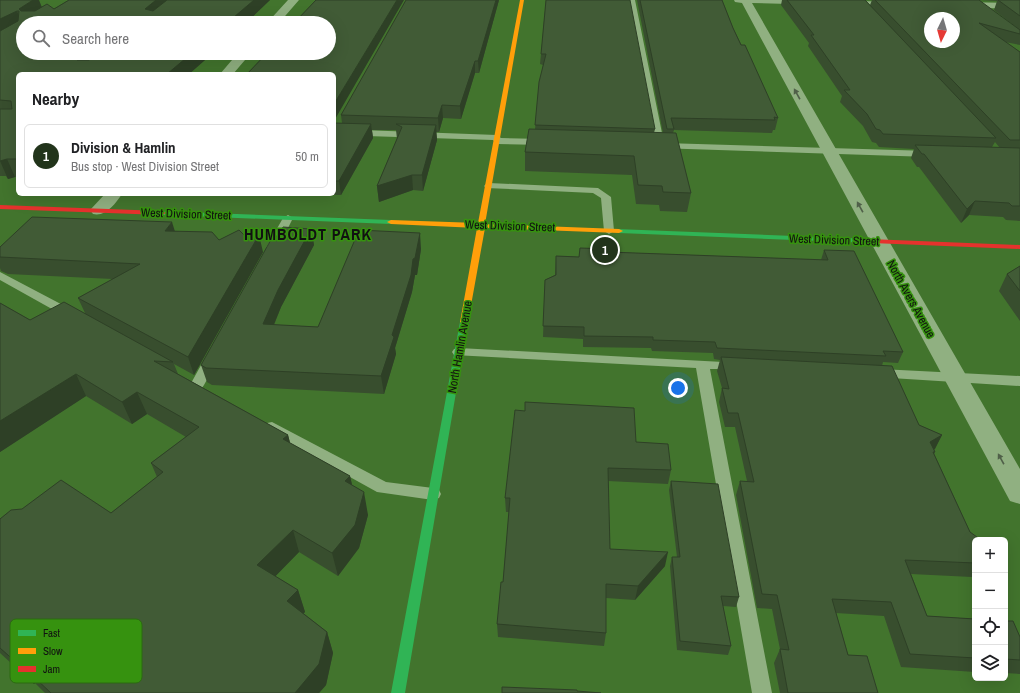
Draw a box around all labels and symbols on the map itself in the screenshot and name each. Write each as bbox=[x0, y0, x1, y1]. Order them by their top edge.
north arrow bbox=[924, 12, 960, 48]
one-way arrow bbox=[794, 88, 800, 100]
one-way arrow bbox=[857, 202, 864, 213]
street label: West Division Street bbox=[141, 204, 232, 224]
street label: West Division Street bbox=[465, 216, 556, 236]
district label: HUMBOLDT PARK bbox=[244, 223, 372, 245]
street label: West Division Street bbox=[789, 230, 880, 250]
pin: 1 bbox=[592, 235, 618, 265]
street label: North Avers Avenue bbox=[883, 257, 939, 341]
street label: North Hamlin Avenue bbox=[444, 300, 476, 394]
your location bbox=[668, 378, 688, 398]
one-way arrow bbox=[998, 453, 1004, 465]
legend bbox=[10, 619, 142, 683]
text: Fast bbox=[43, 626, 61, 640]
text: Slow bbox=[43, 644, 63, 658]
text: Jam bbox=[43, 662, 60, 676]

